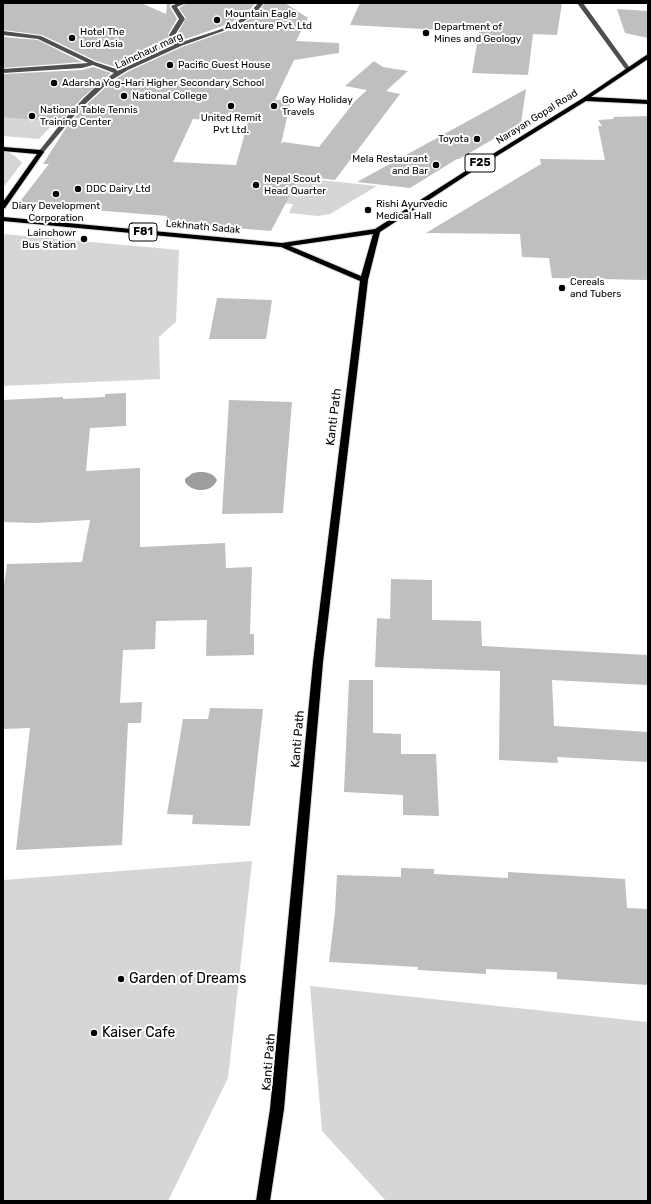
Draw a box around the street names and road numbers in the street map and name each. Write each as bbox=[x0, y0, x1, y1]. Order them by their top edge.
street label: Lainchaur marg bbox=[113, 30, 185, 72]
street label: Narayan Gopal Road bbox=[494, 87, 580, 147]
road number: F25 bbox=[465, 154, 495, 172]
street label: Lekhnath Sadak bbox=[165, 218, 241, 236]
road number: F81 bbox=[129, 223, 157, 241]
street label: Kanti Path bbox=[323, 388, 345, 446]
street label: Kanti Path bbox=[288, 710, 308, 768]
street label: Kanti Path bbox=[259, 1033, 279, 1091]

